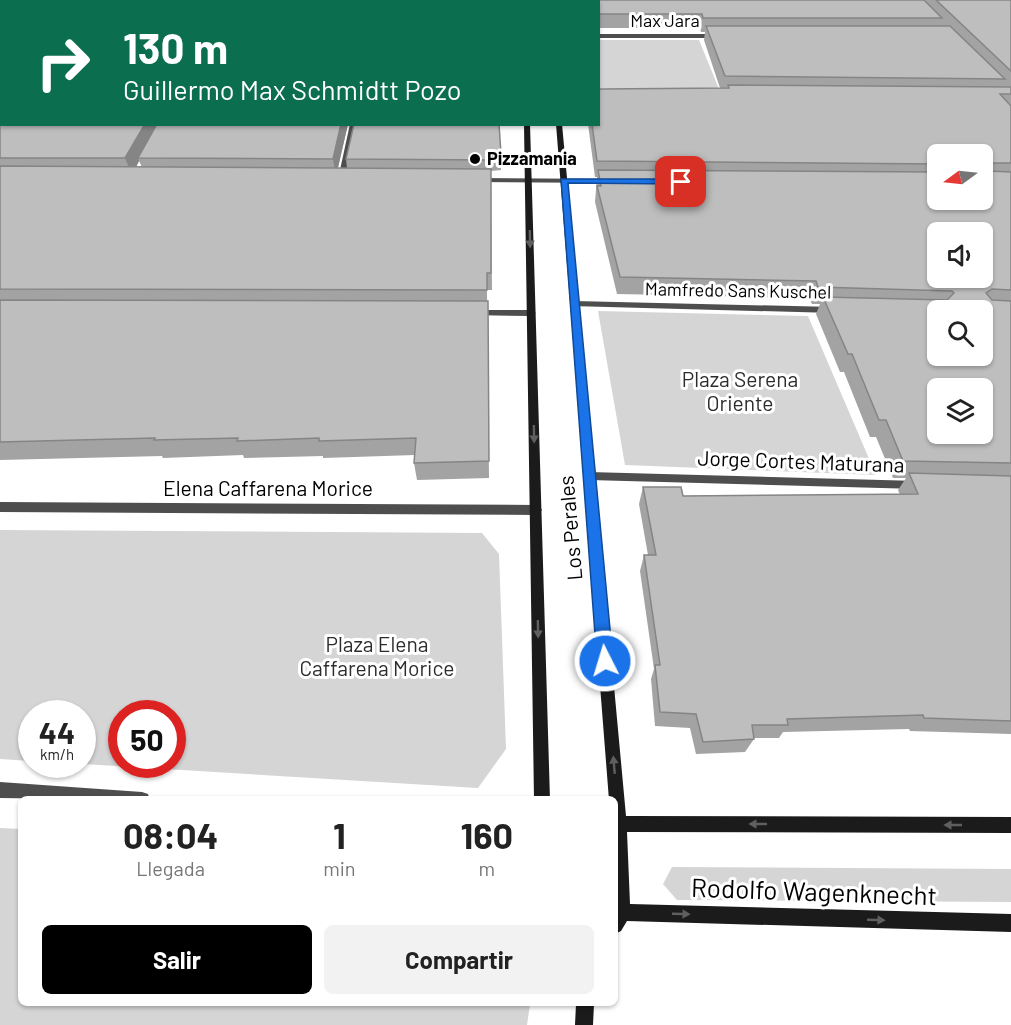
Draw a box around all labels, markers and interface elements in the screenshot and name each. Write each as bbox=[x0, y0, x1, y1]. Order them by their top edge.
street label: Max Jara bbox=[630, 9, 700, 31]
text: 130 m bbox=[123, 22, 228, 72]
icon: right bbox=[24, 24, 102, 102]
text: Guillermo Max Schmidtt Pozo bbox=[123, 73, 462, 105]
north arrow bbox=[927, 144, 993, 210]
map controls bbox=[927, 144, 993, 444]
place label: Pizzamania bbox=[487, 147, 577, 169]
marker: Pizzamania bbox=[468, 152, 482, 166]
pin bbox=[655, 156, 706, 207]
icon: arrive bbox=[664, 165, 697, 198]
button: sound bbox=[927, 222, 993, 288]
one-way arrow bbox=[525, 229, 535, 248]
street label: Mamfredo Sans Kuschel bbox=[645, 277, 831, 303]
button: search bbox=[927, 300, 993, 366]
park label: Plaza Serena Oriente bbox=[682, 366, 798, 415]
button: layers bbox=[927, 378, 993, 444]
one-way arrow bbox=[529, 424, 539, 443]
street label: Jorge Cortes Maturana bbox=[697, 444, 905, 477]
street label: Elena Caffarena Morice bbox=[163, 475, 373, 500]
street label: Los Perales bbox=[552, 475, 587, 582]
one-way arrow bbox=[534, 619, 543, 638]
position arrow bbox=[573, 629, 637, 693]
park label: Plaza Elena Caffarena Morice bbox=[299, 631, 455, 680]
speed limit sign: 50 bbox=[108, 700, 186, 778]
text: 44 bbox=[39, 714, 75, 750]
text: km/h bbox=[40, 745, 74, 763]
one-way arrow bbox=[609, 756, 619, 775]
text: 08:04 bbox=[123, 813, 218, 856]
text: 1 bbox=[333, 813, 346, 856]
text: 160 bbox=[461, 813, 513, 856]
one-way arrow bbox=[748, 819, 767, 829]
one-way arrow bbox=[943, 820, 962, 830]
text: Llegada bbox=[136, 856, 205, 880]
text: min bbox=[323, 856, 356, 880]
text: m bbox=[479, 856, 495, 880]
street label: Rodolfo Wagenknecht bbox=[691, 871, 938, 910]
one-way arrow bbox=[671, 909, 690, 919]
one-way arrow bbox=[866, 915, 885, 924]
button: Salir bbox=[42, 925, 312, 994]
button: Compartir bbox=[324, 925, 594, 994]

